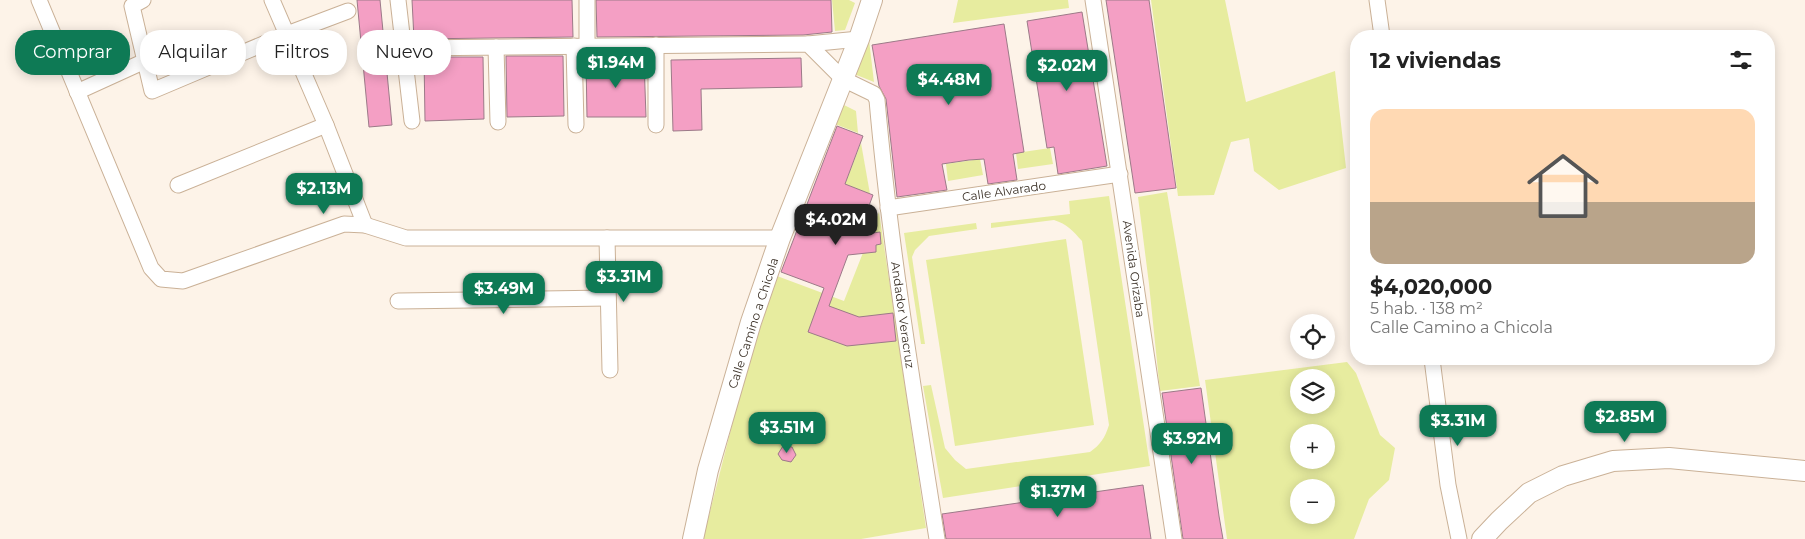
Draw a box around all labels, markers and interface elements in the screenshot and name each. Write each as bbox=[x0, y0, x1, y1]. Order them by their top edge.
chip: Comprar bbox=[15, 30, 130, 75]
chip: Alquilar bbox=[140, 30, 246, 75]
chip: Filtros bbox=[256, 30, 347, 75]
chip: Nuevo bbox=[357, 30, 451, 75]
pin: $1.94M bbox=[575, 46, 657, 89]
icon: filters bbox=[1727, 46, 1755, 74]
text: 12 viviendas bbox=[1370, 48, 1501, 73]
pin: $2.02M bbox=[1026, 49, 1108, 92]
text: $1.94M bbox=[587, 53, 645, 72]
text: $2.02M bbox=[1037, 56, 1097, 75]
pin: $4.48M bbox=[908, 64, 990, 106]
text: $4.48M bbox=[918, 70, 980, 89]
icon: home bbox=[1518, 141, 1608, 231]
pin: $2.13M bbox=[283, 172, 365, 215]
street label: Calle Alvarado bbox=[961, 178, 1047, 204]
text: $2.13M bbox=[297, 179, 351, 198]
pin: $4.02M bbox=[795, 204, 877, 246]
text: $4.02M bbox=[805, 210, 867, 229]
street label: Avenida Orizaba bbox=[1120, 219, 1148, 319]
street label: Calle Camino a Chicola bbox=[725, 255, 781, 391]
pin: $3.31M bbox=[583, 260, 665, 303]
street label: Andador Veracruz bbox=[888, 261, 918, 369]
text: $3.31M bbox=[597, 267, 652, 286]
pin: $3.49M bbox=[463, 272, 545, 315]
text: $4,020,000 bbox=[1370, 274, 1492, 299]
text: $3.49M bbox=[474, 279, 534, 298]
text: 5 hab. · 138 m² bbox=[1370, 299, 1483, 318]
map controls bbox=[1290, 314, 1335, 524]
button: locate bbox=[1290, 314, 1335, 359]
text: Calle Camino a Chicola bbox=[1370, 318, 1553, 337]
button: layers bbox=[1290, 369, 1335, 414]
pin: $2.85M bbox=[1584, 400, 1666, 443]
pin: $3.31M bbox=[1417, 404, 1499, 447]
text: $2.85M bbox=[1595, 407, 1655, 426]
text: $3.31M bbox=[1431, 411, 1486, 430]
pin: $3.51M bbox=[746, 412, 828, 454]
text: $3.51M bbox=[760, 418, 814, 437]
pin: $3.92M bbox=[1151, 422, 1233, 465]
button: + bbox=[1290, 424, 1335, 469]
text: $3.92M bbox=[1163, 429, 1221, 448]
pin: $1.37M bbox=[1017, 476, 1099, 518]
button: − bbox=[1290, 479, 1335, 524]
text: $1.37M bbox=[1030, 482, 1086, 501]

